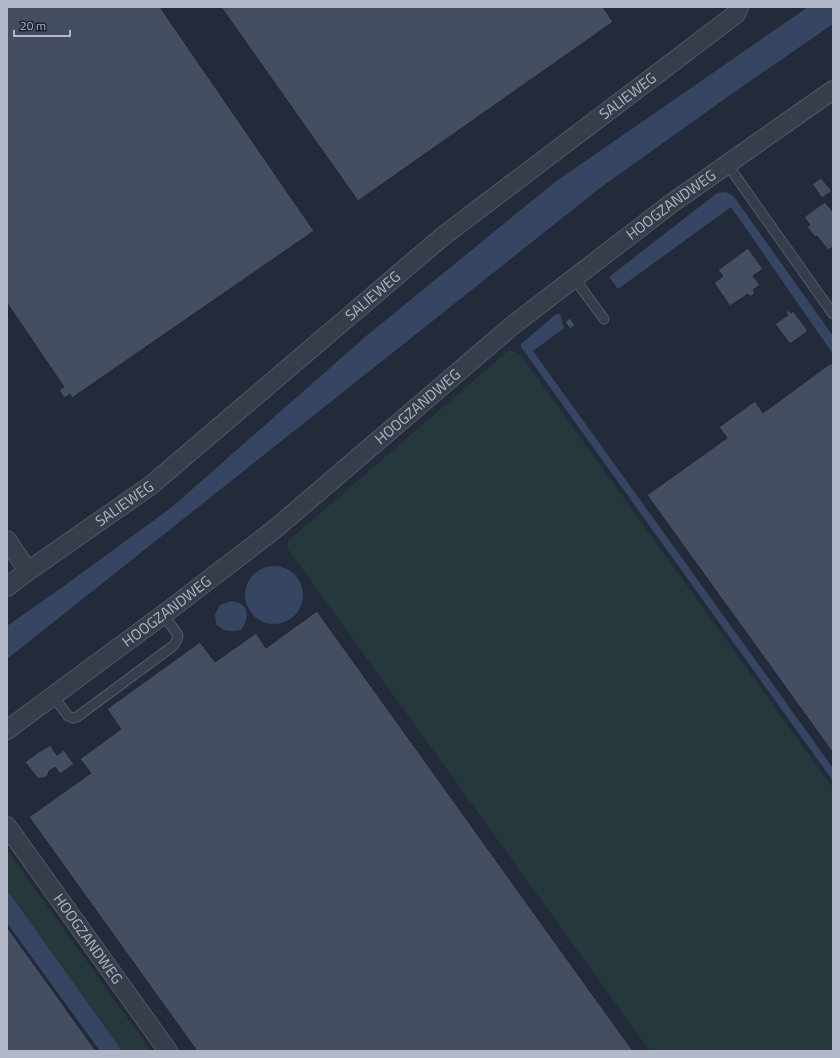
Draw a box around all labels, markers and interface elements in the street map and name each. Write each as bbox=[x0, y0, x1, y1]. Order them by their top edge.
scale bar bbox=[14, 12, 70, 38]
text: 20 m bbox=[20, 16, 46, 35]
street label: SALIEWEG bbox=[594, 66, 661, 125]
street label: HOOGZANDWEG bbox=[621, 164, 720, 245]
street label: SALIEWEG bbox=[340, 265, 405, 326]
street label: HOOGZANDWEG bbox=[369, 363, 465, 450]
street label: SALIEWEG bbox=[90, 475, 158, 532]
street label: HOOGZANDWEG bbox=[117, 570, 216, 652]
street label: HOOGZANDWEG bbox=[48, 889, 129, 989]

